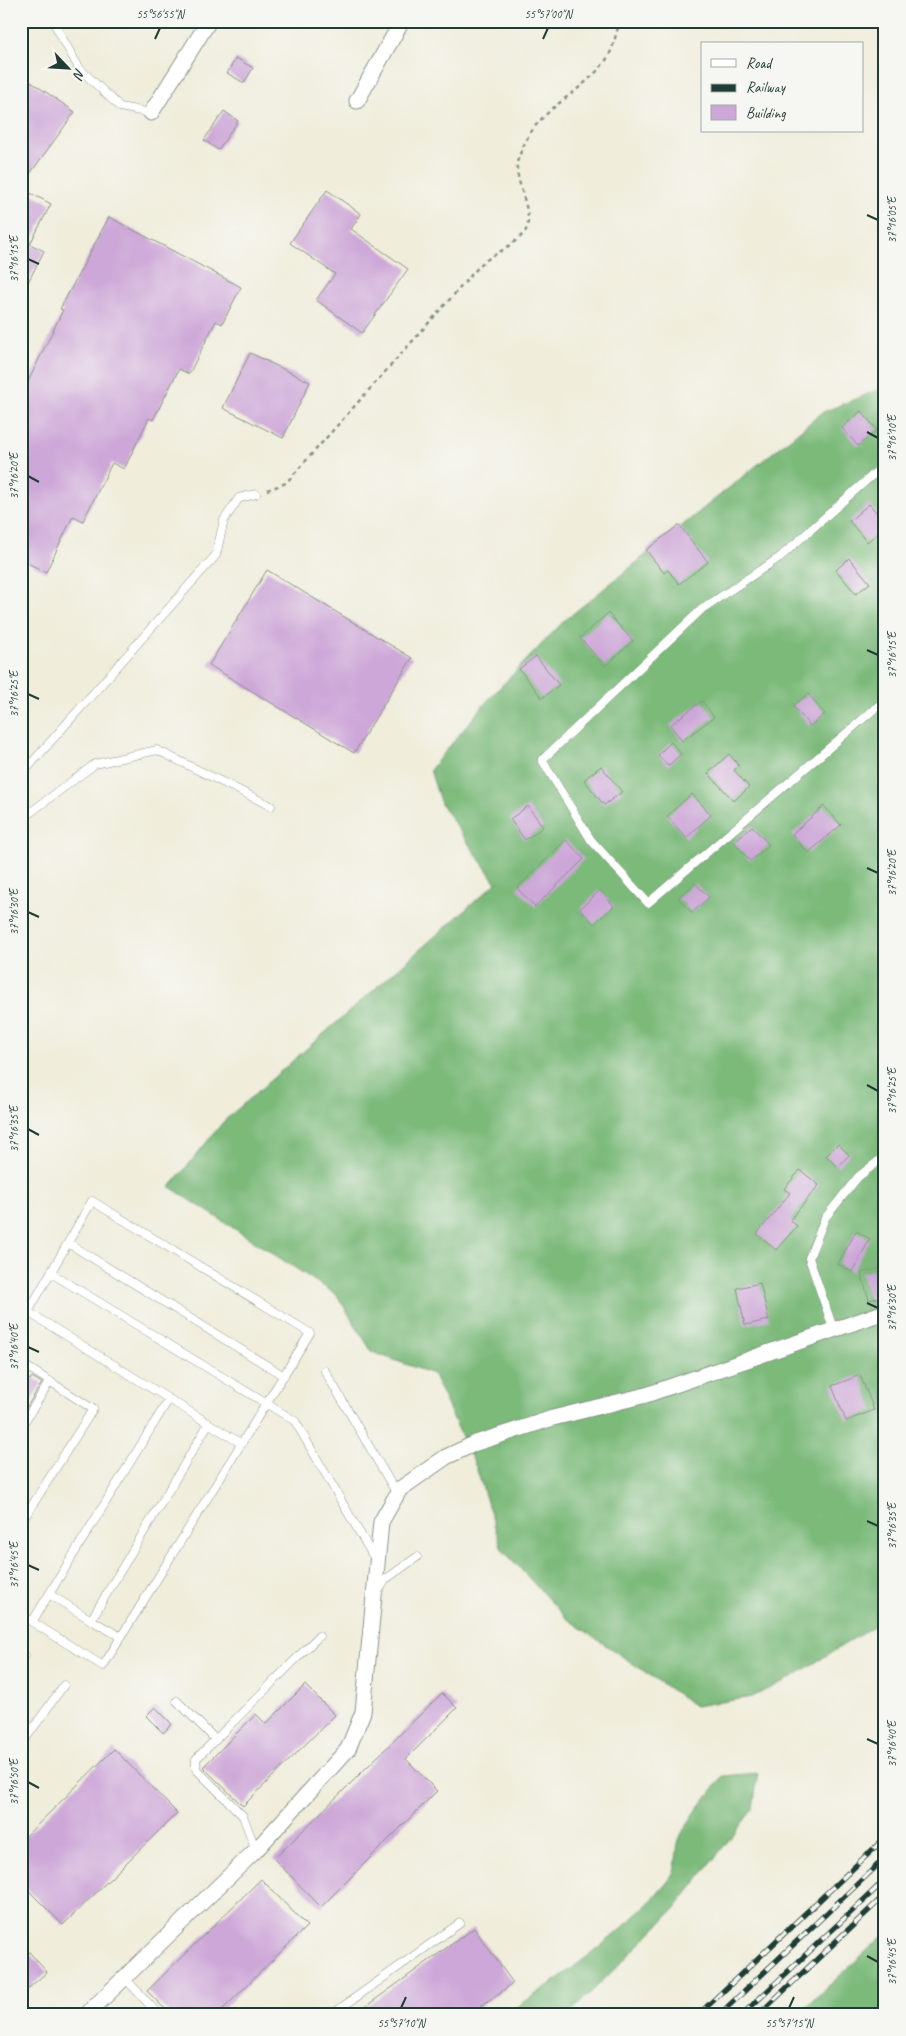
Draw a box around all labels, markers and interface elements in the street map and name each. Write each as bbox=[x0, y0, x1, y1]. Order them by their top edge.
text: 55°56'55"N bbox=[136, 6, 185, 22]
text: 55°57'00"N bbox=[524, 6, 573, 22]
north arrow bbox=[42, 42, 92, 92]
legend bbox=[701, 42, 864, 132]
text: Road bbox=[746, 54, 773, 73]
text: N bbox=[69, 66, 89, 83]
text: Railway bbox=[746, 78, 787, 97]
text: Building bbox=[746, 104, 786, 123]
text: 37°16'05"E bbox=[884, 195, 900, 243]
text: 37°16'15"E bbox=[6, 234, 22, 282]
text: 37°16'10"E bbox=[884, 413, 900, 461]
text: 37°16'20"E bbox=[6, 451, 22, 499]
text: 37°16'15"E bbox=[884, 630, 900, 678]
text: 37°16'25"E bbox=[6, 669, 22, 717]
text: 37°16'20"E bbox=[884, 848, 900, 896]
text: 37°16'30"E bbox=[6, 887, 22, 935]
text: 37°16'25"E bbox=[884, 1066, 900, 1114]
text: 37°16'35"E bbox=[6, 1104, 22, 1152]
text: 37°16'30"E bbox=[884, 1283, 900, 1331]
text: 37°16'40"E bbox=[6, 1322, 22, 1370]
text: 37°16'35"E bbox=[884, 1501, 900, 1549]
text: 37°16'45"E bbox=[6, 1540, 22, 1588]
text: 37°16'40"E bbox=[884, 1719, 900, 1767]
text: 37°16'50"E bbox=[6, 1757, 22, 1805]
text: 37°16'45"E bbox=[884, 1937, 900, 1985]
text: 55°57'10"N bbox=[377, 2015, 426, 2031]
text: 55°57'15"N bbox=[765, 2015, 814, 2031]

